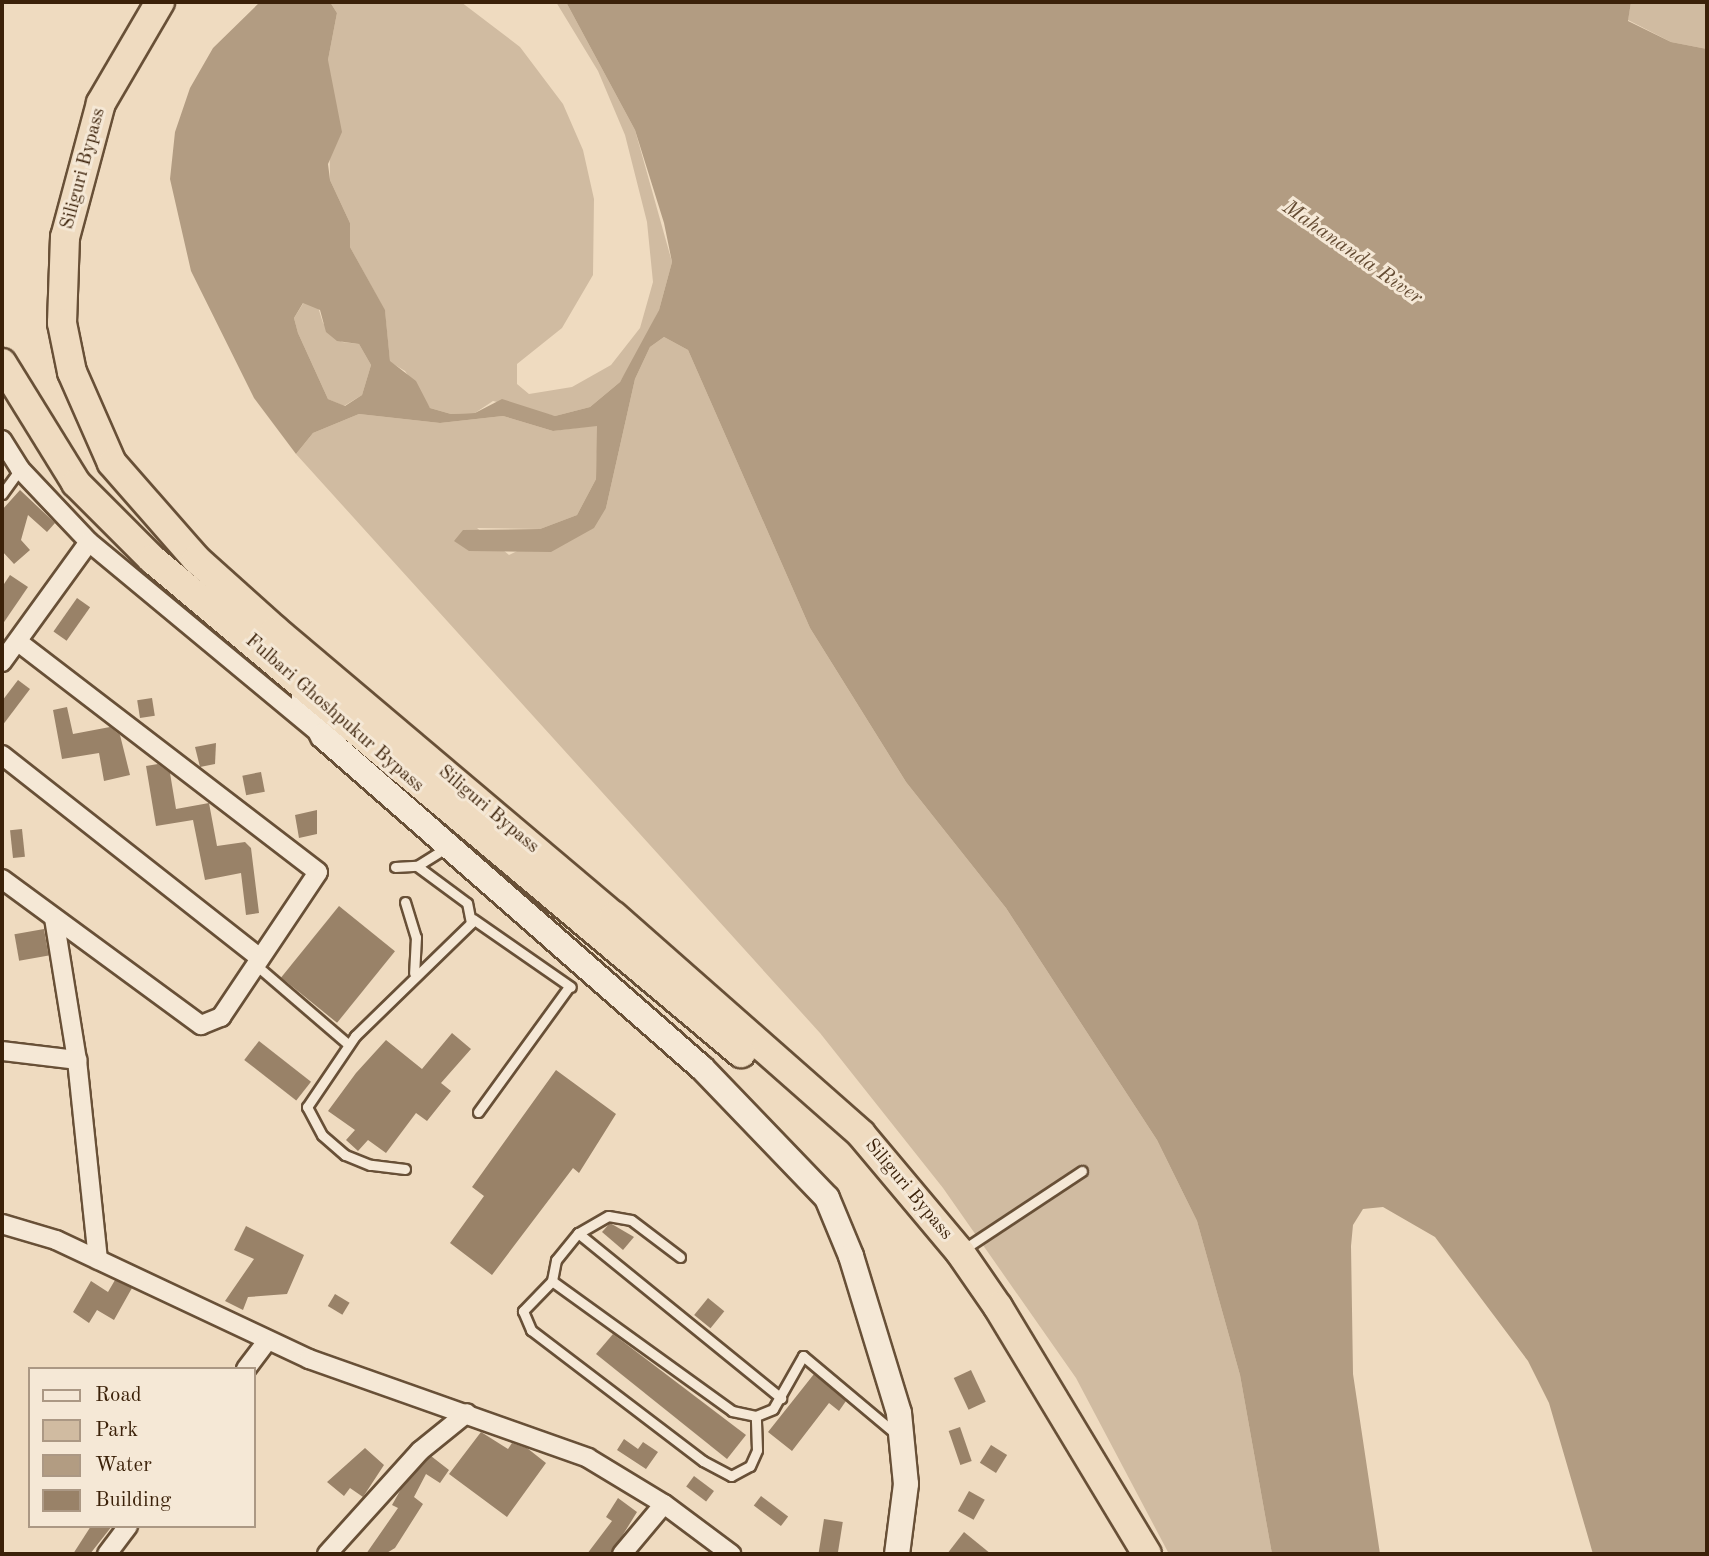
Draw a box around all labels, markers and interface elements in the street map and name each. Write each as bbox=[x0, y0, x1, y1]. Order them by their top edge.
street label: Siliguri Bypass bbox=[57, 106, 111, 232]
water label: Mahananda River bbox=[1277, 195, 1427, 311]
street label: Fulbari Ghoshpukur Bypass bbox=[240, 630, 428, 798]
street label: Siliguri Bypass bbox=[433, 761, 543, 859]
street label: Siliguri Bypass bbox=[859, 1135, 957, 1245]
legend bbox=[28, 1367, 256, 1528]
text: Road bbox=[95, 1385, 142, 1406]
text: Park bbox=[95, 1420, 138, 1441]
text: Water bbox=[95, 1455, 152, 1476]
text: Building bbox=[95, 1490, 171, 1511]

